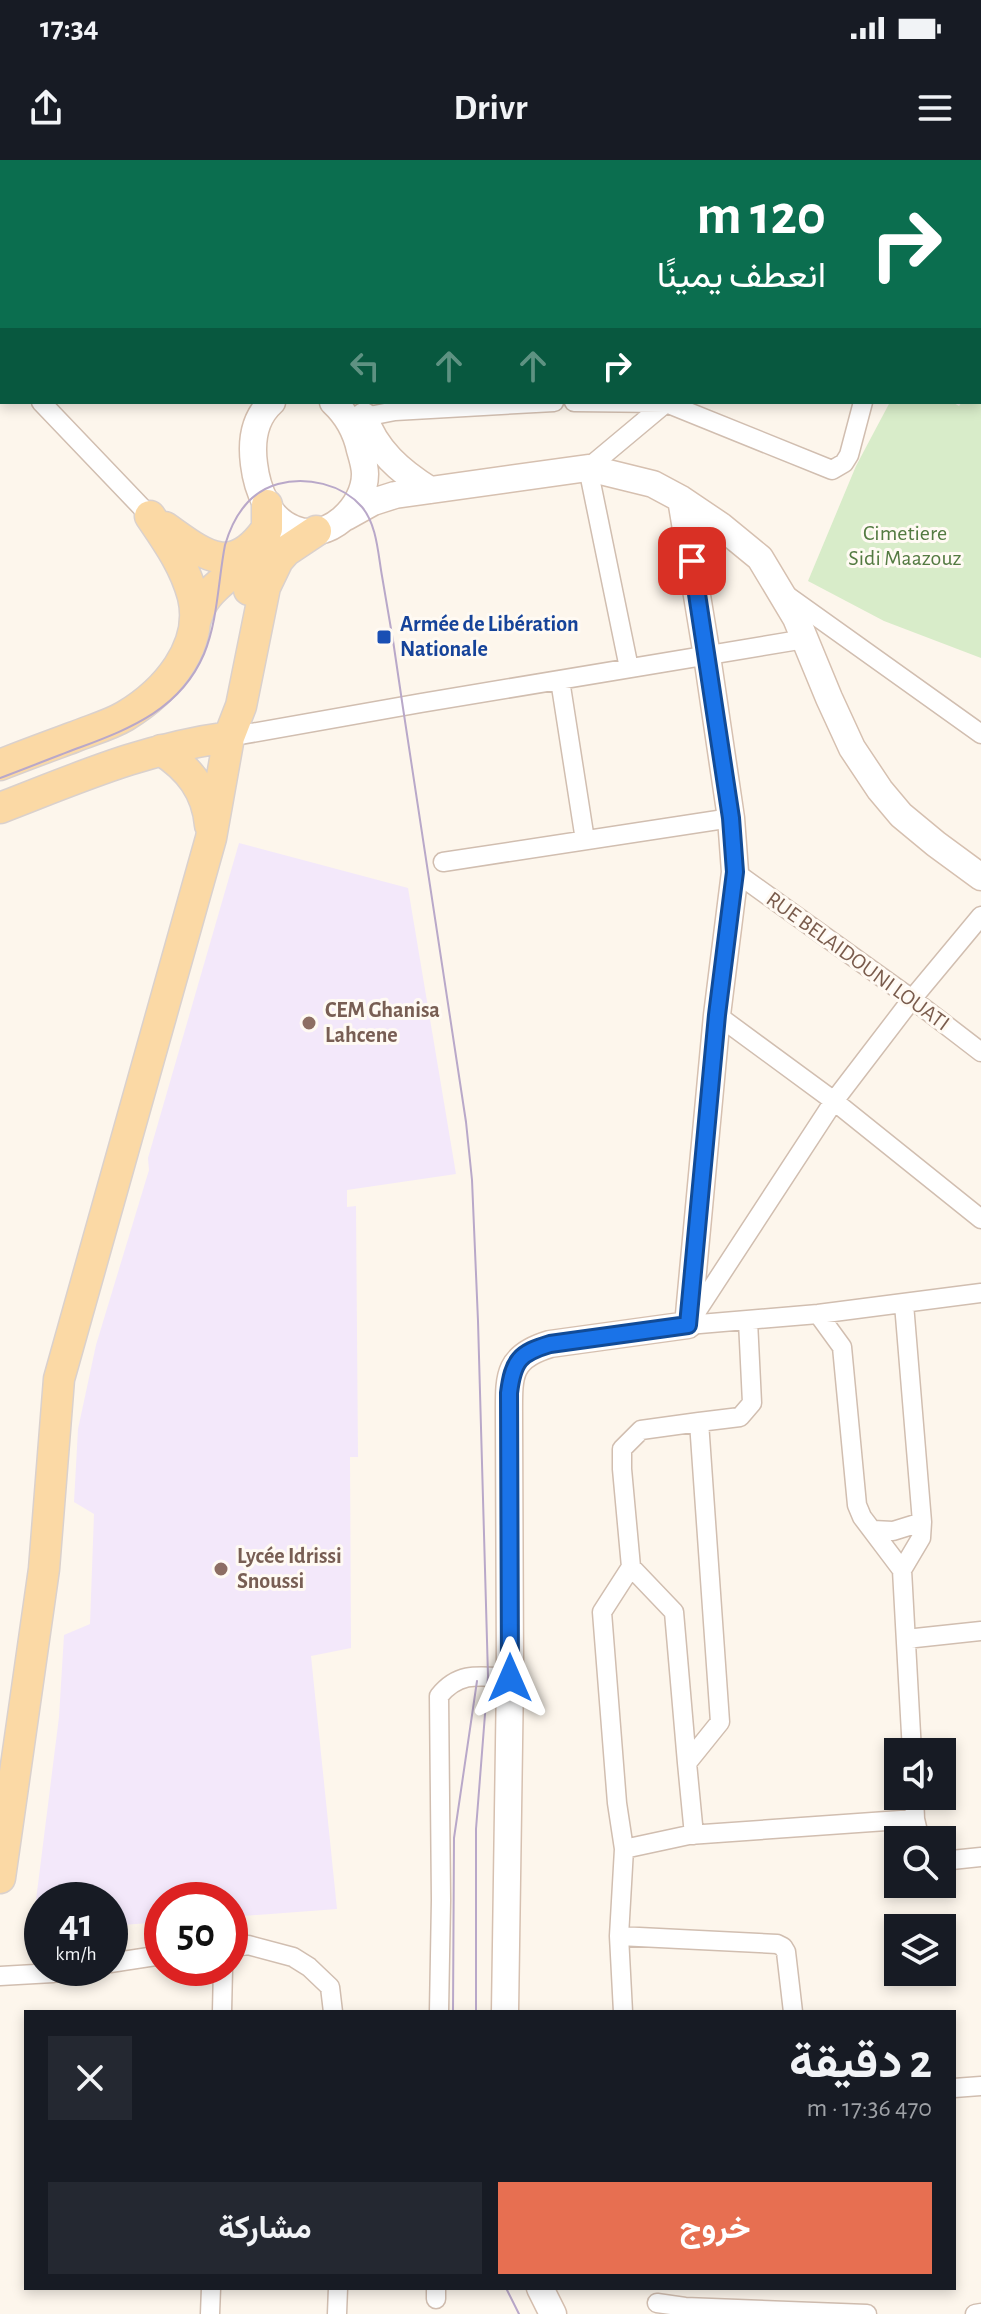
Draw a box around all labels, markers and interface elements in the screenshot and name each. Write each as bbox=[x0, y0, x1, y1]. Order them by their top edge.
text: 17:34 bbox=[40, 13, 99, 43]
icon: share bbox=[24, 86, 68, 130]
icon: menu bbox=[913, 86, 957, 130]
text: Drivr bbox=[454, 90, 527, 126]
text: 120 m bbox=[697, 188, 826, 244]
icon: right bbox=[854, 192, 958, 296]
text: انعطف يمينًا bbox=[657, 258, 826, 294]
icon: left bbox=[343, 344, 387, 388]
icon: ahead bbox=[427, 344, 471, 388]
icon: ahead bbox=[511, 344, 555, 388]
icon: right bbox=[595, 344, 639, 388]
park label: Cimetiere Sidi Maazouz bbox=[848, 522, 962, 569]
pin bbox=[658, 527, 726, 595]
icon: arrive bbox=[670, 539, 714, 583]
place label: Armée de Libération Nationale bbox=[400, 613, 579, 660]
marker: Armée de Libération Nationale bbox=[375, 628, 393, 646]
street label: RUE BELAIDOUNI LOUATI bbox=[762, 887, 954, 1035]
place label: CEM Ghanisa Lahcene bbox=[325, 999, 440, 1046]
marker: CEM Ghanisa Lahcene bbox=[300, 1014, 318, 1032]
place label: Lycée Idrissi Snoussi bbox=[237, 1545, 342, 1592]
marker: Lycée Idrissi Snoussi bbox=[212, 1560, 230, 1578]
position arrow bbox=[468, 1636, 552, 1720]
map controls bbox=[884, 1738, 956, 1986]
button: sound bbox=[884, 1738, 956, 1810]
button: search bbox=[884, 1826, 956, 1898]
speed limit sign: 50 bbox=[144, 1882, 248, 1986]
text: 41 bbox=[59, 1904, 93, 1944]
button: layers bbox=[884, 1914, 956, 1986]
text: km/h bbox=[55, 1944, 97, 1964]
button: close bbox=[48, 2036, 132, 2120]
text: 2 دقيقة bbox=[789, 2039, 932, 2087]
text: 470 m · 17:36 bbox=[807, 2095, 932, 2121]
button: مشاركة bbox=[48, 2182, 482, 2274]
button: خروج bbox=[498, 2182, 932, 2274]

